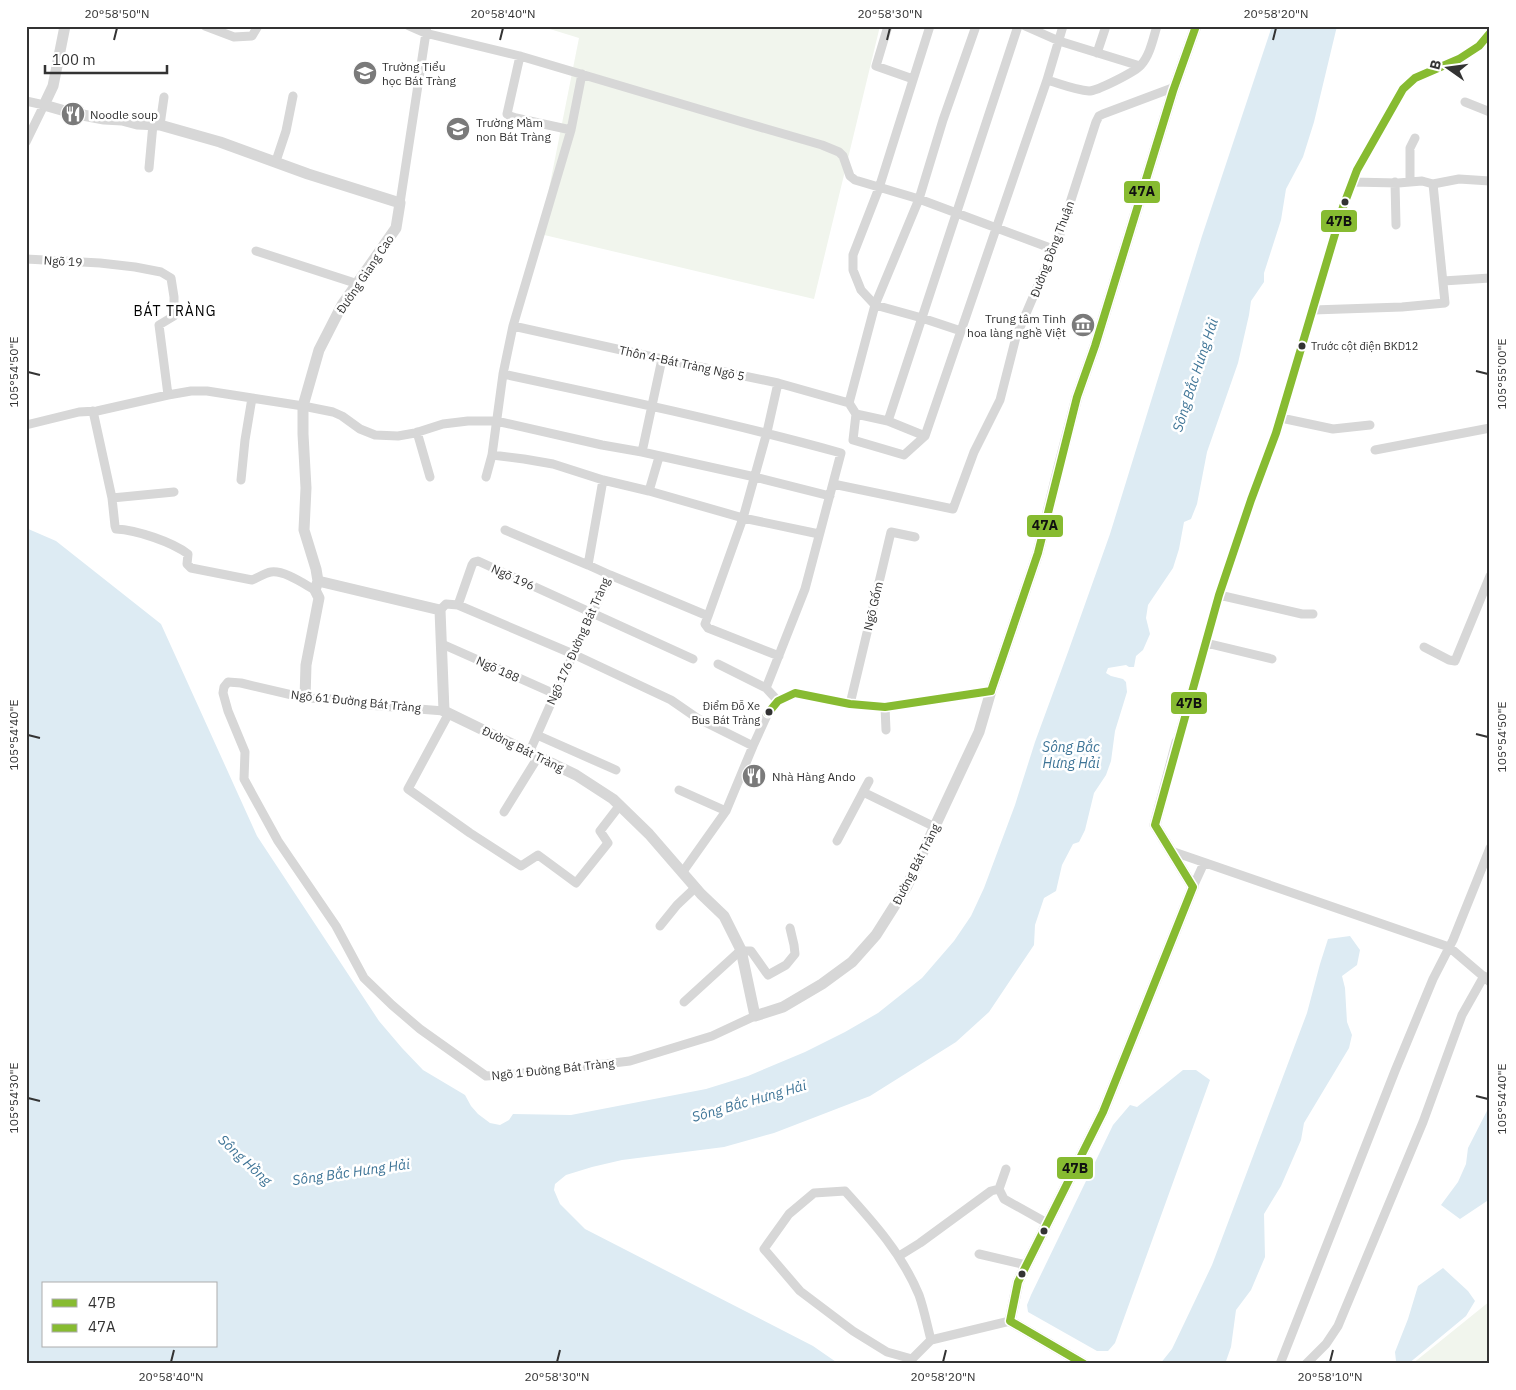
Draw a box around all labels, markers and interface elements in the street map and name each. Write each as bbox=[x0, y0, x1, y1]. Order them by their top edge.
text: 20°58'50"N bbox=[84, 6, 150, 21]
text: 20°58'40"N bbox=[470, 6, 536, 21]
text: 20°58'30"N bbox=[857, 6, 923, 21]
text: 20°58'20"N bbox=[1243, 6, 1309, 21]
scale bar bbox=[45, 42, 168, 74]
north arrow bbox=[1424, 42, 1474, 92]
text: 100 m bbox=[52, 50, 96, 69]
text: B bbox=[1426, 58, 1445, 72]
place label: Trường Tiểu học Bát Tràng bbox=[382, 59, 457, 88]
school or university icon: Trường Tiểu học Bát Tràng bbox=[352, 60, 378, 86]
restaurant icon: Noodle soup bbox=[60, 101, 86, 127]
place label: Noodle soup bbox=[90, 107, 158, 122]
place label: Trường Mầm non Bát Tràng bbox=[476, 115, 551, 144]
school or university icon: Trường Mầm non Bát Tràng bbox=[445, 116, 471, 142]
line badge: 47A bbox=[1123, 180, 1161, 204]
text: 47A bbox=[1129, 182, 1156, 200]
unlabelled marker bbox=[1340, 197, 1350, 207]
street label: Đường Đồng Thuận bbox=[1027, 199, 1077, 299]
line badge: 47B bbox=[1320, 209, 1358, 233]
text: 47B bbox=[1326, 212, 1352, 230]
street label: Đường Giang Cao bbox=[333, 231, 397, 316]
street label: Ngõ 19 bbox=[43, 252, 83, 270]
district label: BÁT TRÀNG bbox=[134, 301, 216, 320]
place label: Trung tâm Tinh hoa làng nghề Việt bbox=[967, 311, 1066, 340]
museum icon: Trung tâm Tinh hoa làng nghề Việt bbox=[1070, 312, 1096, 338]
water label: Sông Bắc Hưng Hải bbox=[1168, 316, 1222, 434]
text: 105°54'50"E bbox=[6, 337, 21, 407]
place label: Trước cột điện BKD12 bbox=[1311, 339, 1418, 353]
text: 105°55'00"E bbox=[1494, 339, 1509, 409]
marker: Trước cột điện BKD12 bbox=[1297, 341, 1307, 351]
street label: Thôn 4-Bát Tràng Ngõ 5 bbox=[618, 342, 746, 384]
line badge: 47A bbox=[1026, 514, 1064, 538]
text: 47A bbox=[1032, 516, 1059, 534]
street label: Ngõ 196 bbox=[489, 561, 537, 593]
street label: Ngõ 176 Đường Bát Tràng bbox=[543, 574, 613, 707]
street label: Ngõ Gốm bbox=[860, 580, 886, 632]
street label: Ngõ 188 bbox=[474, 653, 522, 685]
street label: Ngõ 61 Đường Bát Tràng bbox=[290, 687, 422, 715]
line badge: 47B bbox=[1170, 691, 1208, 715]
text: 47B bbox=[1176, 694, 1202, 712]
place label: Điểm Đỗ Xe Bus Bát Tràng bbox=[691, 699, 760, 727]
text: 105°54'40"E bbox=[6, 700, 21, 770]
text: 105°54'50"E bbox=[1494, 702, 1509, 772]
marker: Điểm Đỗ Xe Bus Bát Tràng bbox=[764, 707, 774, 717]
street label: Đường Bát Tràng bbox=[480, 723, 567, 776]
water label: Sông Bắc Hưng Hải bbox=[1042, 738, 1100, 772]
restaurant icon: Nhà Hàng Ando bbox=[741, 763, 767, 789]
place label: Nhà Hàng Ando bbox=[772, 769, 856, 784]
street label: Đường Bát Tràng bbox=[889, 820, 943, 907]
street label: Ngõ 1 Đường Bát Tràng bbox=[491, 1055, 616, 1083]
text: 105°54'30"E bbox=[6, 1063, 21, 1133]
text: 105°54'40"E bbox=[1494, 1064, 1509, 1134]
water label: Sông Bắc Hưng Hải bbox=[690, 1076, 809, 1126]
water label: Sông Hồng bbox=[215, 1131, 276, 1190]
water label: Sông Bắc Hưng Hải bbox=[291, 1155, 411, 1189]
line badge: 47B bbox=[1056, 1156, 1094, 1180]
text: 47B bbox=[1062, 1159, 1088, 1177]
unlabelled marker bbox=[1039, 1226, 1049, 1236]
unlabelled marker bbox=[1017, 1269, 1027, 1279]
legend bbox=[42, 1282, 218, 1348]
text: 47B bbox=[88, 1293, 116, 1312]
text: 47A bbox=[88, 1317, 116, 1336]
text: 20°58'40"N bbox=[138, 1369, 204, 1384]
text: 20°58'30"N bbox=[524, 1369, 590, 1384]
text: 20°58'20"N bbox=[910, 1369, 976, 1384]
text: 20°58'10"N bbox=[1297, 1369, 1363, 1384]

